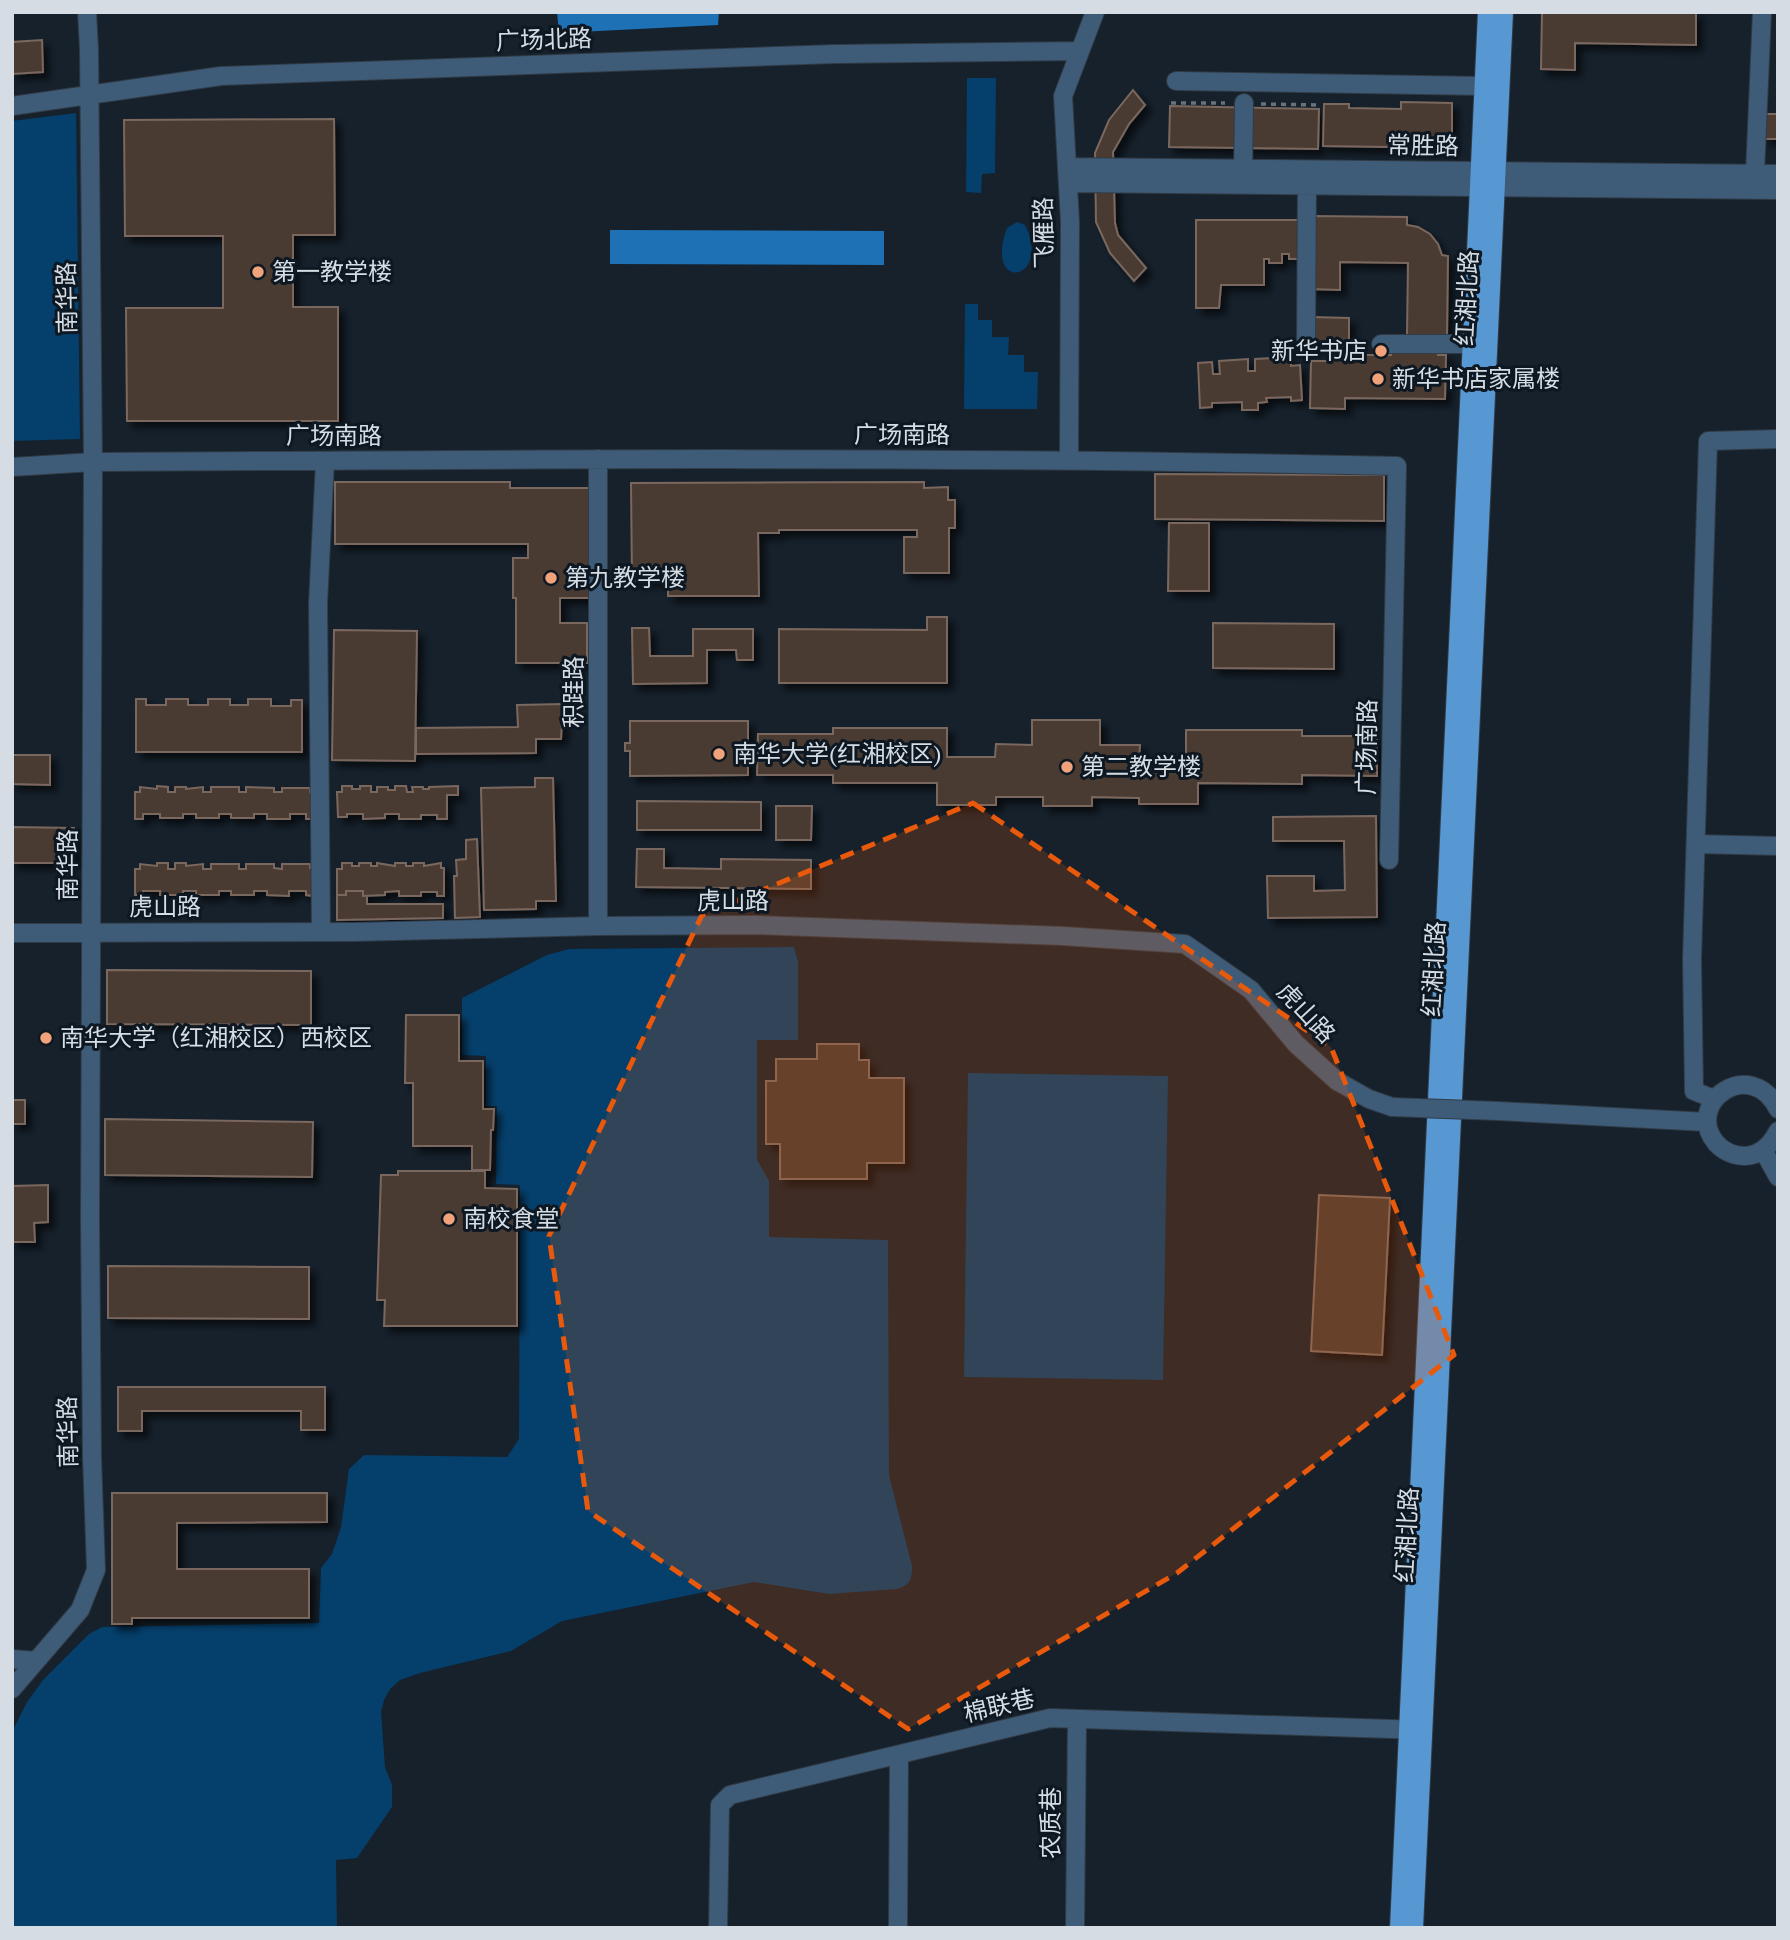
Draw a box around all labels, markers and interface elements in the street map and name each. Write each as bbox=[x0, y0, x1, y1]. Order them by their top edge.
street label: 广场北路 bbox=[495, 21, 592, 57]
street label: 常胜路 bbox=[1387, 128, 1459, 162]
street label: 飞雁路 bbox=[1026, 197, 1060, 269]
street label: 红湘北路 bbox=[1448, 249, 1484, 347]
place label: 第一教学楼 bbox=[272, 255, 392, 287]
street label: 南华路 bbox=[49, 262, 83, 334]
marker: 第一教学楼 bbox=[250, 264, 266, 280]
place label: 新华书店 bbox=[1271, 334, 1367, 366]
marker: 新华书店 bbox=[1373, 343, 1389, 359]
place label: 新华书店家属楼 bbox=[1392, 362, 1560, 394]
marker: 新华书店家属楼 bbox=[1370, 371, 1386, 387]
street label: 广场南路 bbox=[854, 418, 950, 450]
street label: 广场南路 bbox=[286, 419, 382, 451]
place label: 第九教学楼 bbox=[565, 561, 685, 593]
marker: 第九教学楼 bbox=[543, 570, 559, 586]
street label: 积跬路 bbox=[557, 656, 589, 728]
street label: 广场南路 bbox=[1349, 699, 1383, 795]
place label: 南华大学(红湘校区) bbox=[733, 737, 941, 769]
marker: 南华大学(红湘校区) bbox=[711, 746, 727, 762]
place label: 第二教学楼 bbox=[1081, 750, 1201, 782]
marker: 第二教学楼 bbox=[1059, 759, 1075, 775]
street label: 南华路 bbox=[51, 829, 83, 901]
street label: 虎山路 bbox=[697, 884, 769, 916]
street label: 虎山路 bbox=[129, 890, 201, 922]
street label: 红湘北路 bbox=[1415, 920, 1451, 1018]
street label: 虎山路 bbox=[1270, 975, 1343, 1050]
place label: 南华大学（红湘校区）西校区 bbox=[60, 1021, 372, 1053]
marker: 南华大学（红湘校区）西校区 bbox=[38, 1030, 54, 1046]
place label: 南校食堂 bbox=[463, 1202, 559, 1234]
marker: 南校食堂 bbox=[441, 1211, 457, 1227]
street label: 南华路 bbox=[50, 1396, 84, 1468]
street label: 红湘北路 bbox=[1388, 1486, 1424, 1584]
street label: 棉联巷 bbox=[960, 1681, 1037, 1729]
street label: 农质巷 bbox=[1034, 1787, 1066, 1859]

